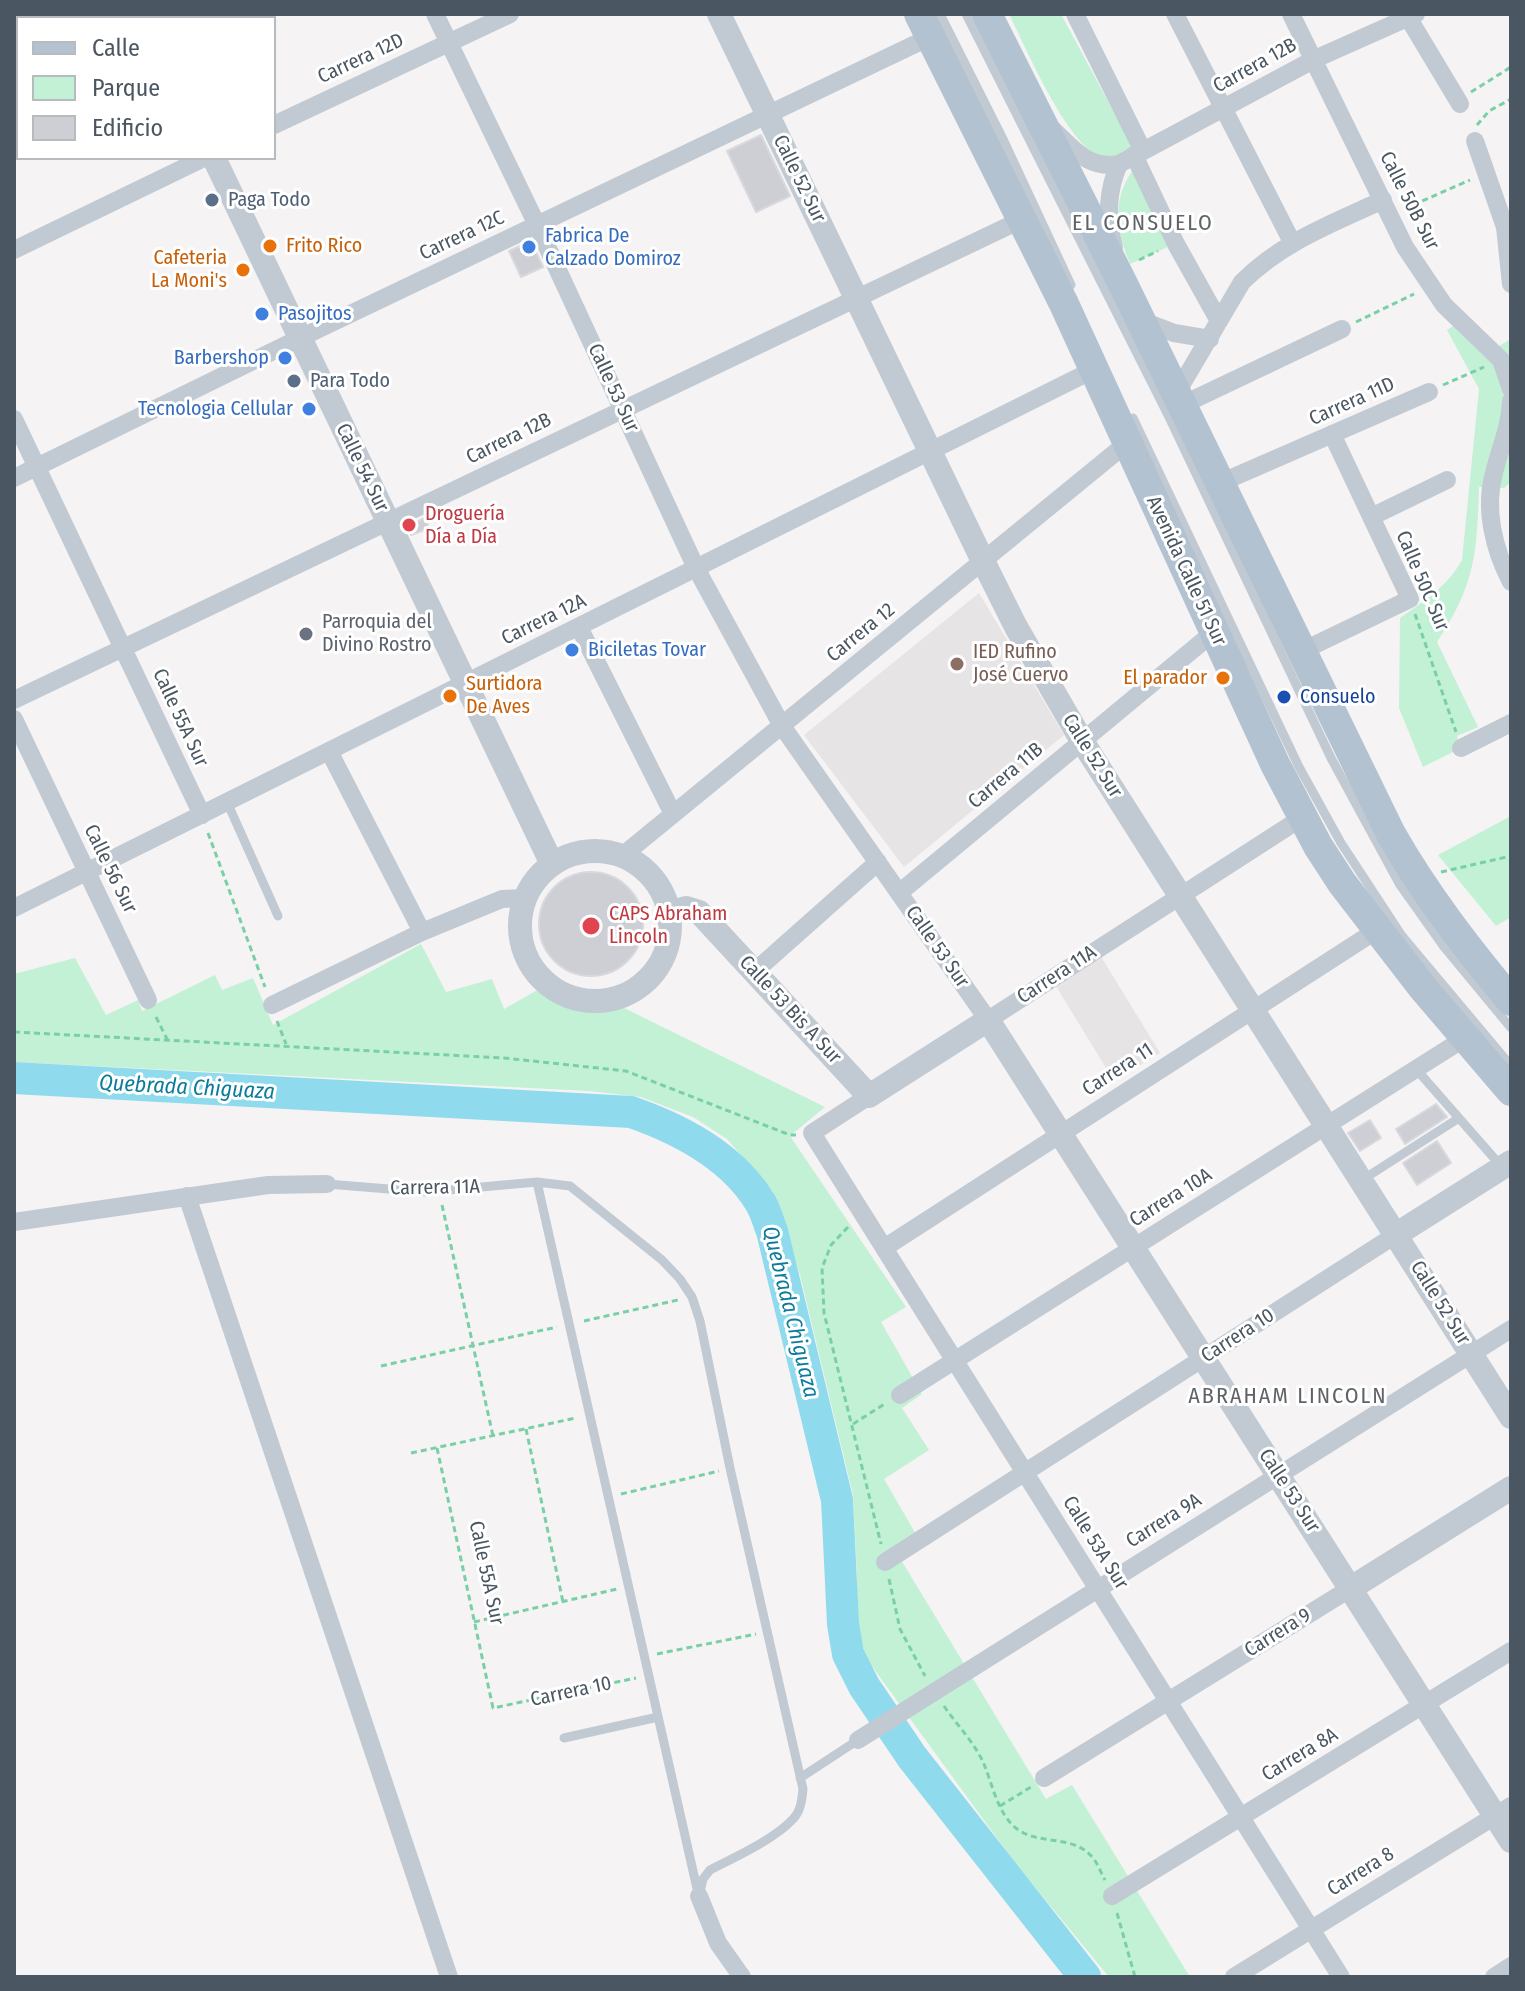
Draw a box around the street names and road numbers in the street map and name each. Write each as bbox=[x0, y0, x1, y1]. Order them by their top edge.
street label: Carrera 12D bbox=[314, 29, 408, 89]
street label: Carrera 12B bbox=[1209, 33, 1301, 99]
street label: Calle 52 Sur bbox=[768, 131, 830, 227]
street label: Calle 50B Sur bbox=[1374, 148, 1444, 254]
street label: Carrera 12C bbox=[416, 206, 508, 266]
street label: Calle 53 Sur bbox=[582, 340, 644, 436]
street label: Carrera 11D bbox=[1306, 373, 1398, 431]
street label: Carrera 12B bbox=[463, 408, 555, 470]
street label: Calle 54 Sur bbox=[330, 420, 394, 516]
street label: Avenida Calle 51 Sur bbox=[1141, 492, 1231, 650]
street label: Calle 50C Sur bbox=[1390, 527, 1454, 635]
street label: Carrera 12A bbox=[498, 589, 590, 651]
street label: Carrera 12 bbox=[822, 598, 900, 668]
street label: Calle 55A Sur bbox=[147, 665, 213, 771]
street label: Calle 52 Sur bbox=[1057, 710, 1127, 802]
street label: Carrera 11B bbox=[964, 738, 1048, 814]
street label: Calle 56 Sur bbox=[78, 821, 142, 917]
street label: Calle 53 Sur bbox=[900, 901, 974, 993]
street label: Carrera 11A bbox=[1013, 940, 1101, 1010]
street label: Calle 53 Bis A Sur bbox=[734, 951, 846, 1069]
street label: Carrera 11 bbox=[1078, 1038, 1158, 1102]
street label: Carrera 10A bbox=[1125, 1163, 1217, 1233]
street label: Carrera 11A bbox=[390, 1175, 480, 1201]
street label: Calle 52 Sur bbox=[1405, 1257, 1475, 1349]
street label: Carrera 10 bbox=[1197, 1304, 1279, 1368]
street label: Calle 53 Sur bbox=[1253, 1445, 1325, 1537]
street label: Carrera 9A bbox=[1122, 1489, 1206, 1553]
street label: Calle 53A Sur bbox=[1057, 1492, 1133, 1594]
street label: Calle 55A Sur bbox=[463, 1519, 509, 1627]
street label: Carrera 9 bbox=[1240, 1603, 1316, 1663]
street label: Carrera 10 bbox=[528, 1672, 614, 1712]
street label: Carrera 8A bbox=[1258, 1723, 1342, 1787]
street label: Carrera 8 bbox=[1323, 1842, 1399, 1902]

